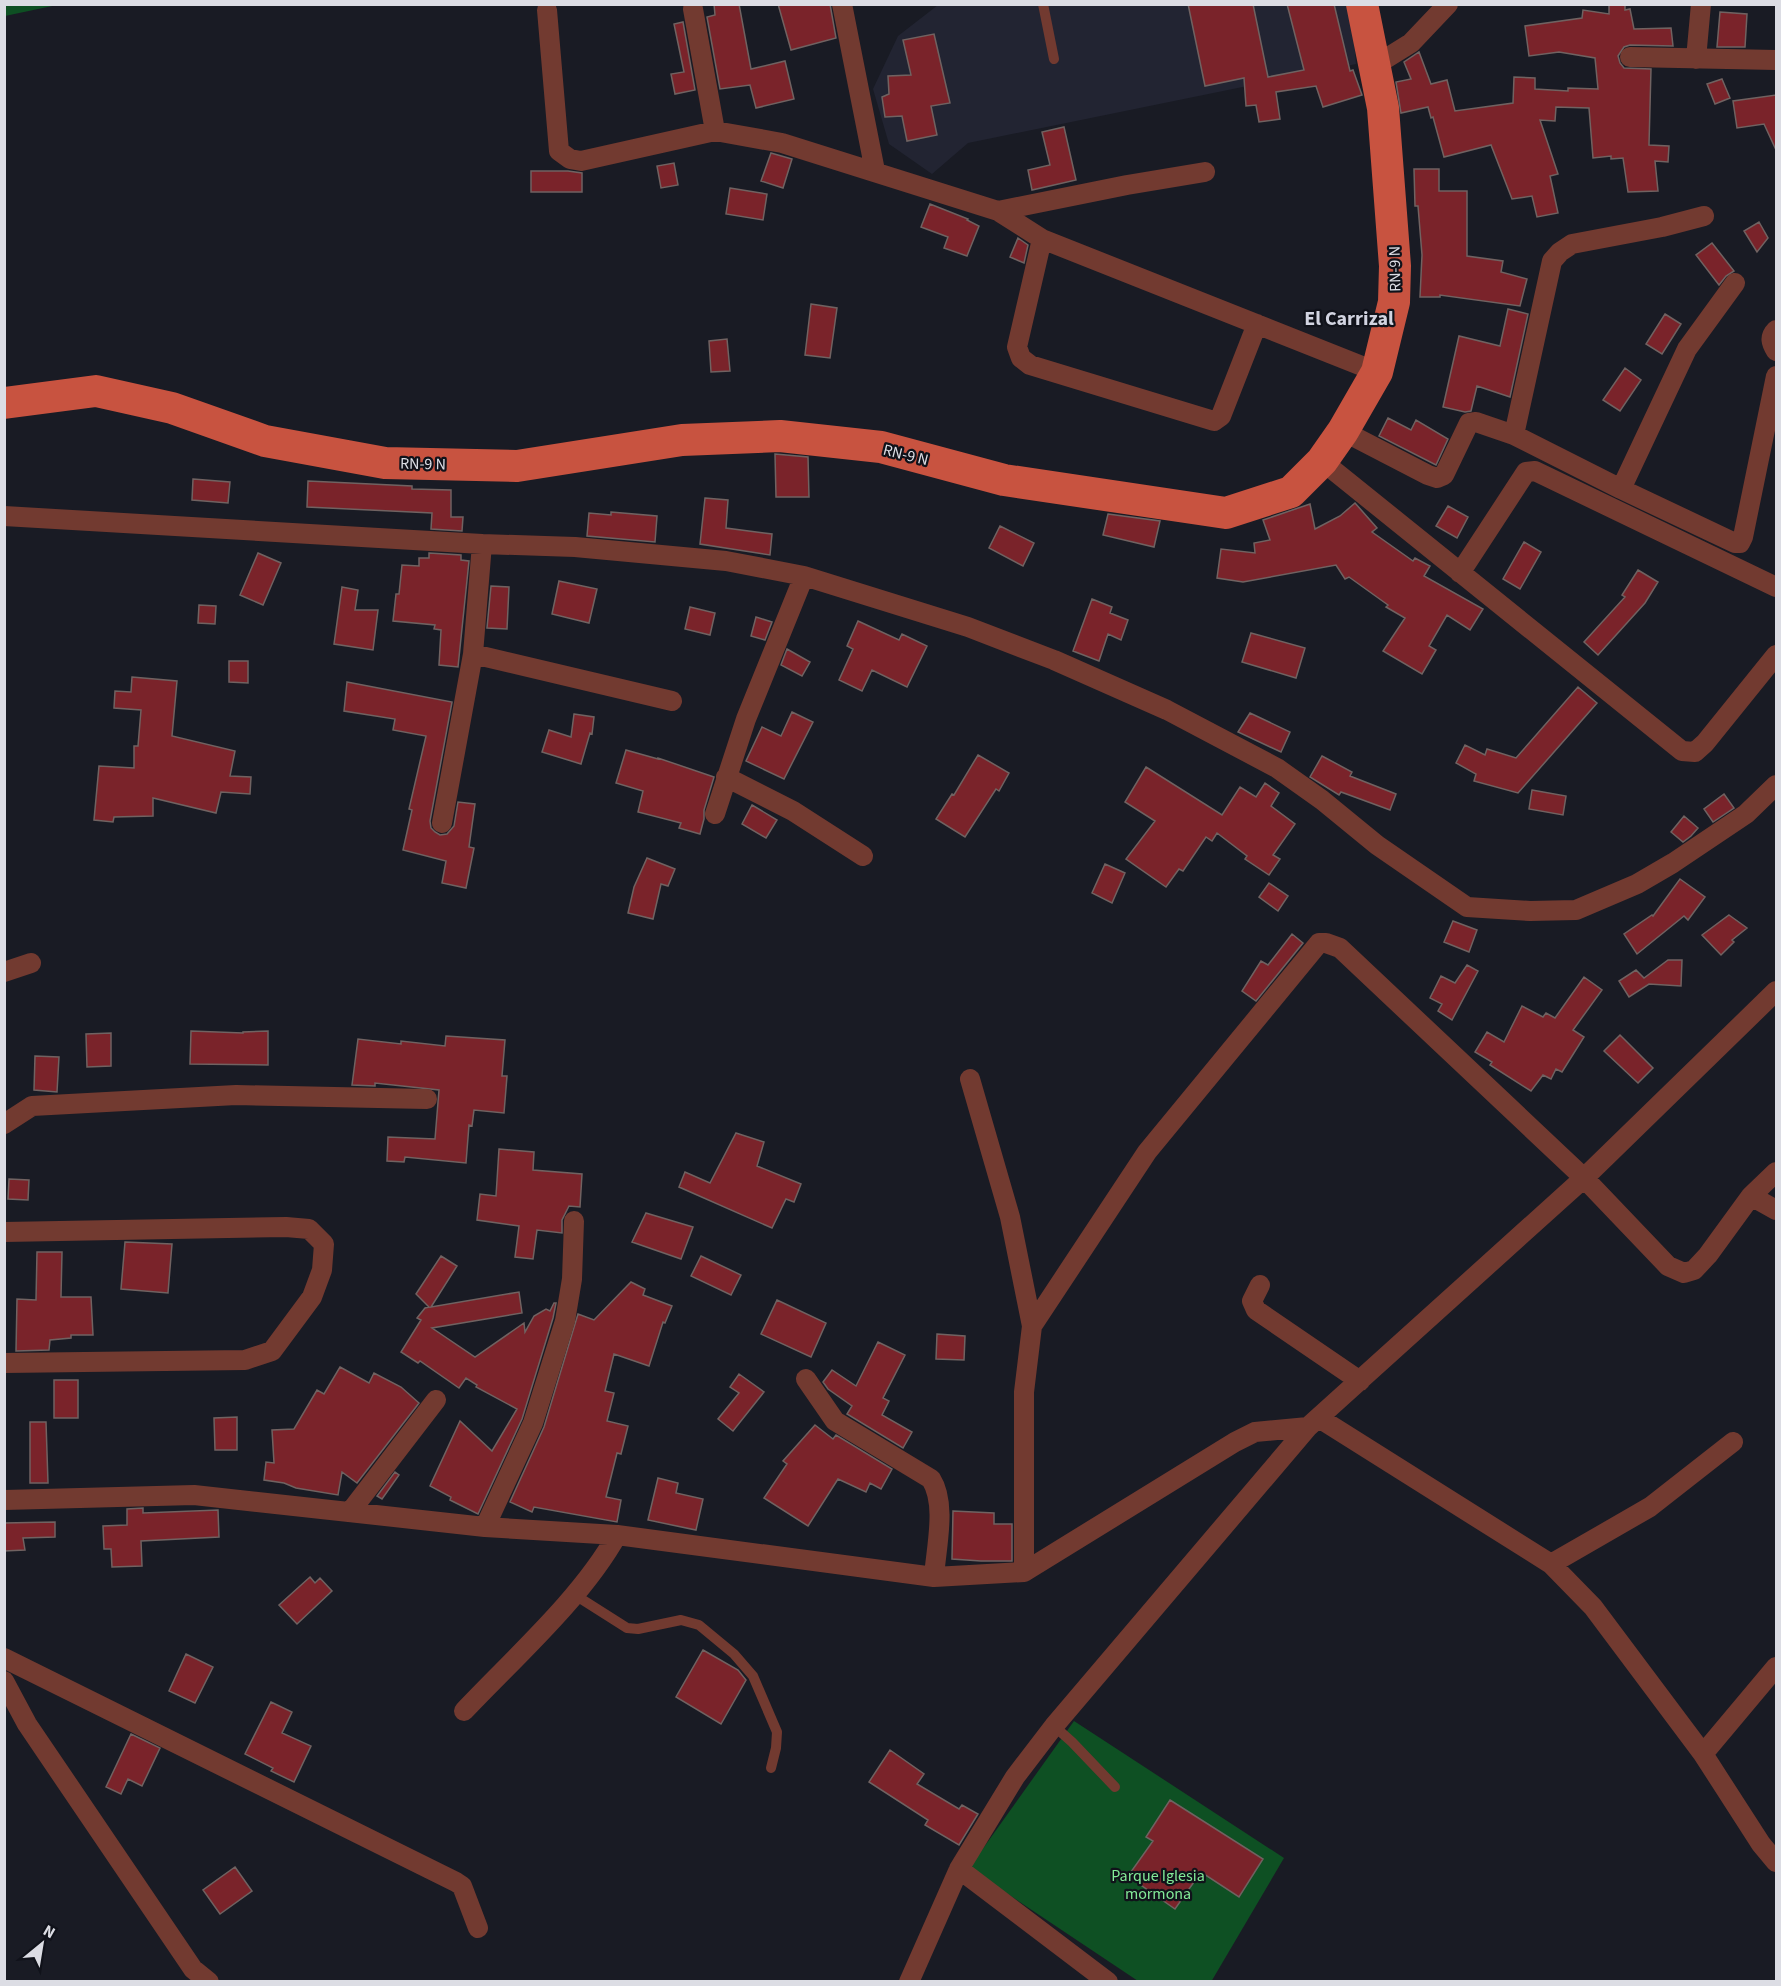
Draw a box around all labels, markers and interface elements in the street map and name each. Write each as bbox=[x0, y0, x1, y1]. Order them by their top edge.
street label: RN-9 N bbox=[1384, 246, 1406, 292]
district label: El Carrizal bbox=[1304, 305, 1394, 333]
street label: RN-9 N bbox=[881, 439, 931, 471]
street label: RN-9 N bbox=[400, 453, 446, 475]
park label: Parque Iglesia mormona bbox=[1111, 1865, 1205, 1905]
north arrow bbox=[12, 1914, 72, 1974]
text: N bbox=[39, 1920, 59, 1944]

